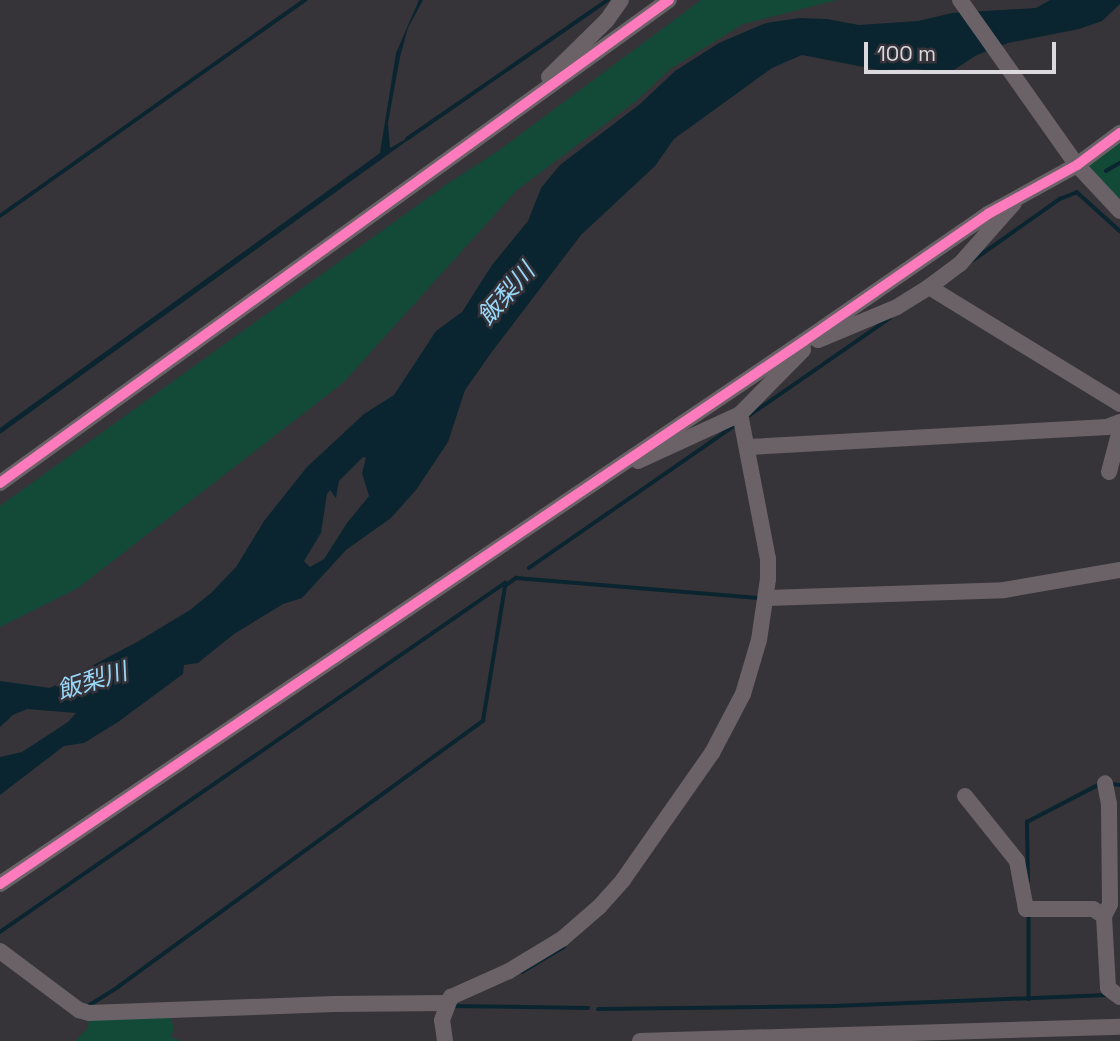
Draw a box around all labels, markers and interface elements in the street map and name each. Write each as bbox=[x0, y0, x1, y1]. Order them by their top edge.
scale bar bbox=[868, 28, 1060, 72]
text: 100 m bbox=[877, 40, 936, 67]
water label: 飯梨川 bbox=[472, 257, 540, 331]
water label: 飯梨川 bbox=[53, 657, 131, 705]

